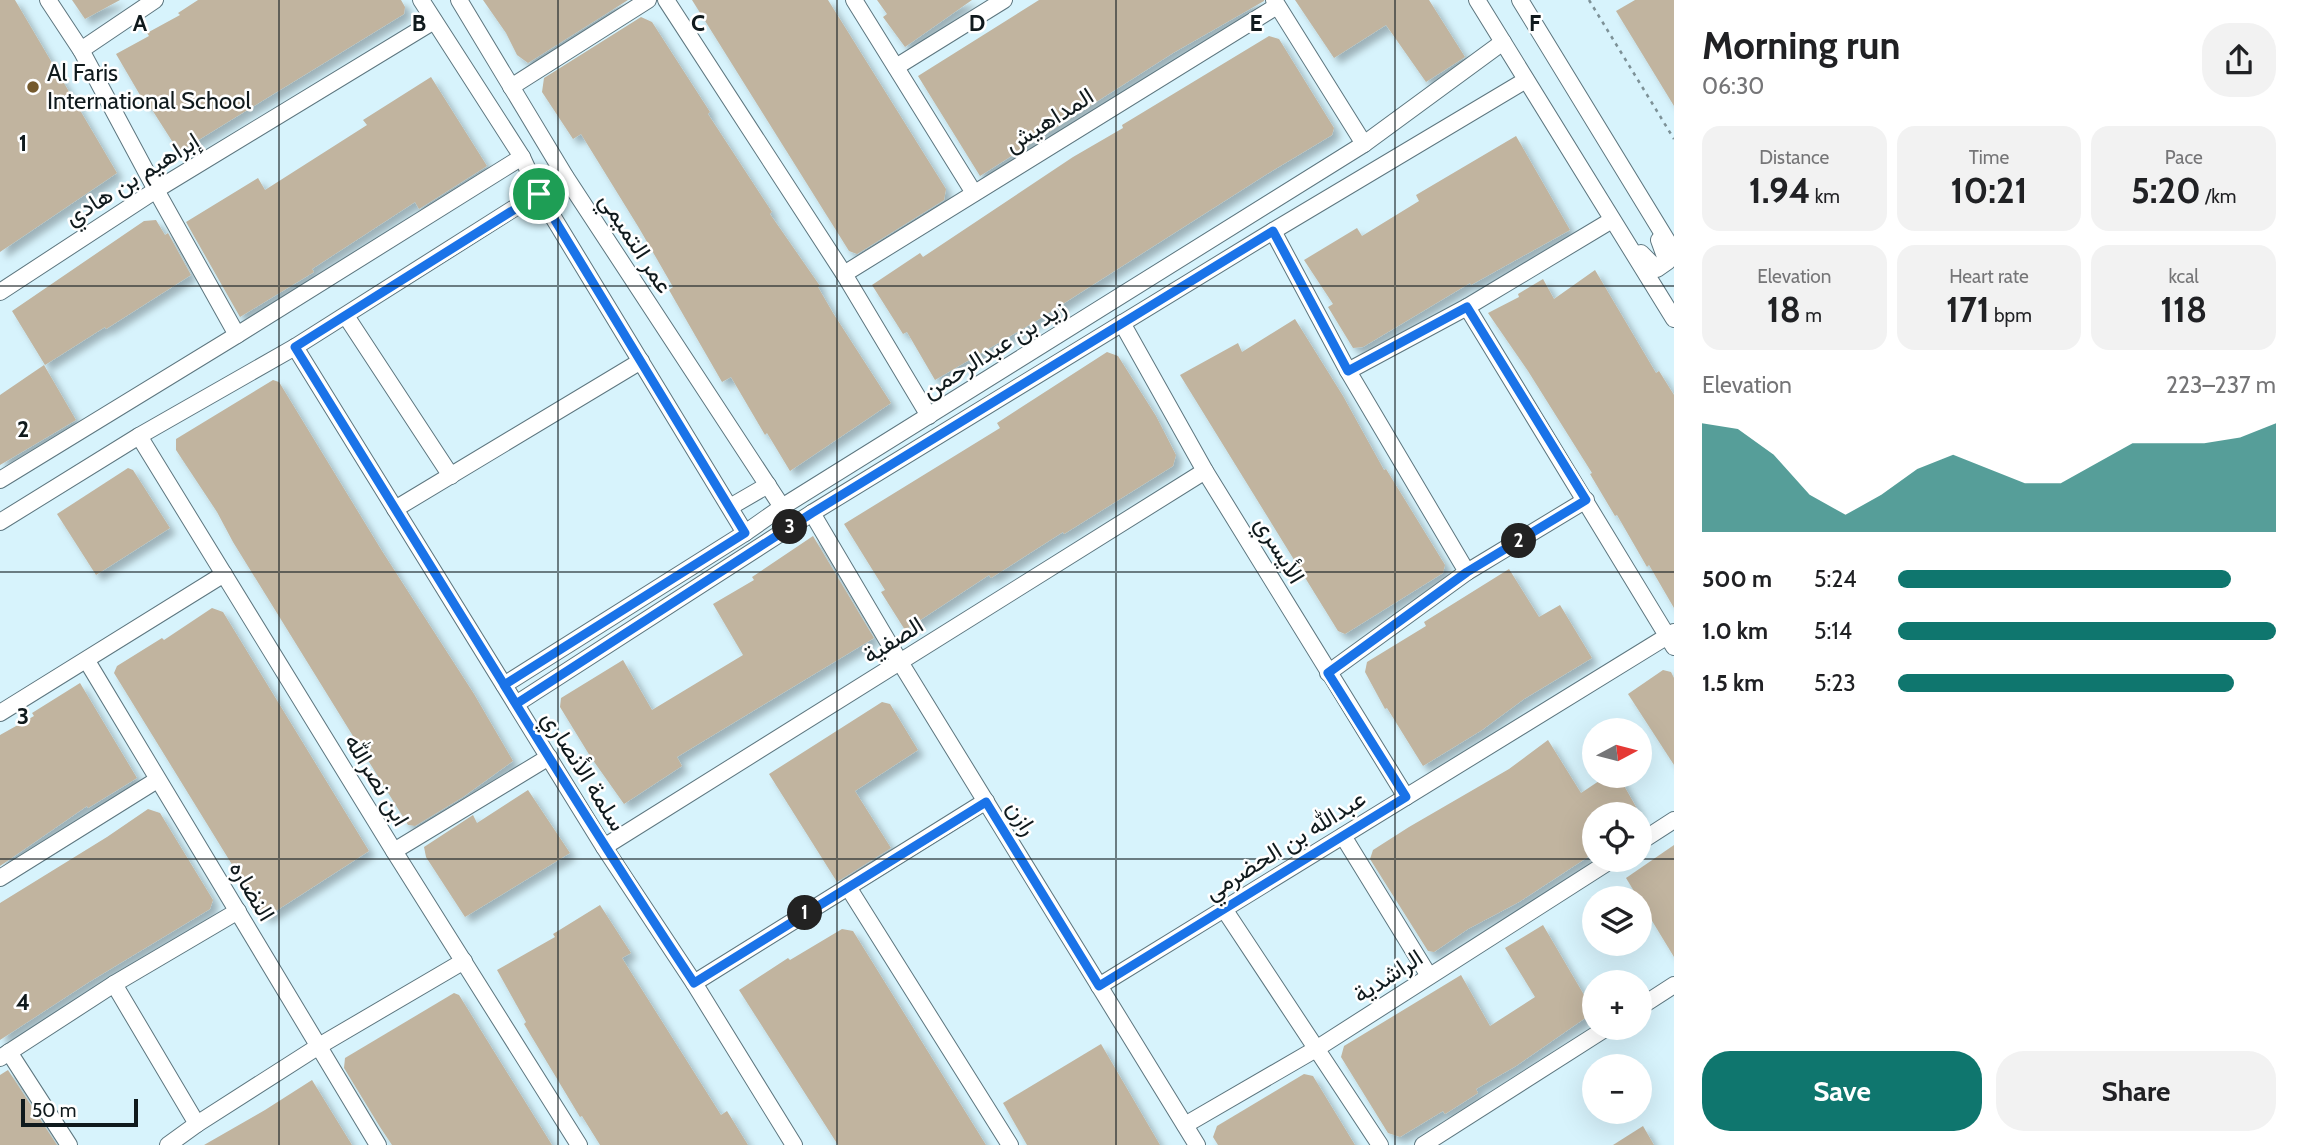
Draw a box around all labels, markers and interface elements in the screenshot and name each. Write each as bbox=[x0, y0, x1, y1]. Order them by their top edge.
text: A bbox=[133, 9, 148, 37]
text: B bbox=[412, 9, 426, 37]
text: C bbox=[691, 9, 705, 37]
text: D bbox=[969, 9, 985, 37]
text: E bbox=[1249, 9, 1263, 37]
text: F bbox=[1529, 9, 1541, 37]
text: Morning run bbox=[1702, 22, 1901, 69]
button: share bbox=[2202, 23, 2276, 97]
place label: Al Faris International School bbox=[47, 58, 251, 115]
text: 06:30 bbox=[1702, 72, 1764, 100]
marker: Al Faris International School bbox=[25, 79, 41, 95]
street label: المداهيش bbox=[999, 81, 1099, 158]
street label: إبراهيم بن هادي bbox=[59, 126, 207, 236]
text: 1 bbox=[19, 129, 27, 157]
text: Distance bbox=[1759, 146, 1829, 169]
text: Time bbox=[1969, 146, 2009, 169]
text: Pace bbox=[2165, 146, 2203, 169]
pin bbox=[509, 164, 569, 224]
text: 1.94 bbox=[1749, 169, 1810, 212]
text: 10:21 bbox=[1951, 169, 2027, 212]
text: 5:20 bbox=[2131, 169, 2201, 212]
icon: arrive bbox=[520, 175, 558, 213]
text: km bbox=[1810, 185, 1840, 208]
text: /km bbox=[2201, 185, 2236, 208]
street label: عمر التميمي bbox=[589, 187, 680, 301]
text: Elevation bbox=[1757, 265, 1831, 288]
text: Heart rate bbox=[1949, 265, 2029, 288]
text: kcal bbox=[2169, 265, 2199, 288]
text: 18 bbox=[1767, 288, 1801, 331]
text: 171 bbox=[1946, 288, 1990, 331]
text: 118 bbox=[2160, 288, 2207, 331]
street label: زيد بن عبدالرحمن bbox=[916, 293, 1072, 405]
text: m bbox=[1801, 304, 1822, 327]
text: bpm bbox=[1990, 304, 2032, 327]
text: Elevation bbox=[1702, 371, 1792, 399]
text: 223–237 m bbox=[2166, 371, 2276, 399]
text: 2 bbox=[17, 415, 29, 443]
pin: 3 bbox=[772, 510, 808, 544]
street label: الأيسري bbox=[1245, 511, 1312, 591]
text: 3 bbox=[784, 515, 795, 538]
pin: 2 bbox=[1502, 524, 1536, 558]
text: 2 bbox=[1513, 529, 1524, 552]
text: 500 m bbox=[1702, 565, 1772, 593]
text: 5:24 bbox=[1814, 565, 1857, 593]
street label: الصفية bbox=[857, 610, 928, 669]
text: 1.0 km bbox=[1702, 617, 1768, 645]
text: 5:14 bbox=[1814, 617, 1852, 645]
text: 1.5 km bbox=[1702, 669, 1764, 697]
text: 5:23 bbox=[1814, 669, 1856, 697]
text: 3 bbox=[17, 702, 29, 730]
street label: سلمة الأنصاري bbox=[532, 705, 633, 839]
north arrow bbox=[1582, 718, 1652, 788]
map controls bbox=[1582, 718, 1652, 1124]
street label: ابن نصرالله bbox=[338, 728, 416, 832]
street label: عبدالله بن الحضرمي bbox=[1199, 783, 1373, 910]
street label: رازن bbox=[1000, 795, 1044, 841]
button: locate bbox=[1582, 802, 1652, 872]
street label: النضاره bbox=[222, 855, 282, 927]
button: layers bbox=[1582, 886, 1652, 956]
pin: 1 bbox=[788, 895, 822, 930]
text: 1 bbox=[801, 901, 808, 924]
street label: الراشدية bbox=[1347, 942, 1429, 1010]
button: + bbox=[1582, 970, 1652, 1040]
text: 4 bbox=[16, 988, 30, 1016]
button: Save bbox=[1702, 1051, 1982, 1131]
button: Share bbox=[1996, 1051, 2276, 1131]
button: − bbox=[1582, 1054, 1652, 1124]
scale bar bbox=[21, 1096, 138, 1128]
text: 50 m bbox=[32, 1099, 76, 1122]

